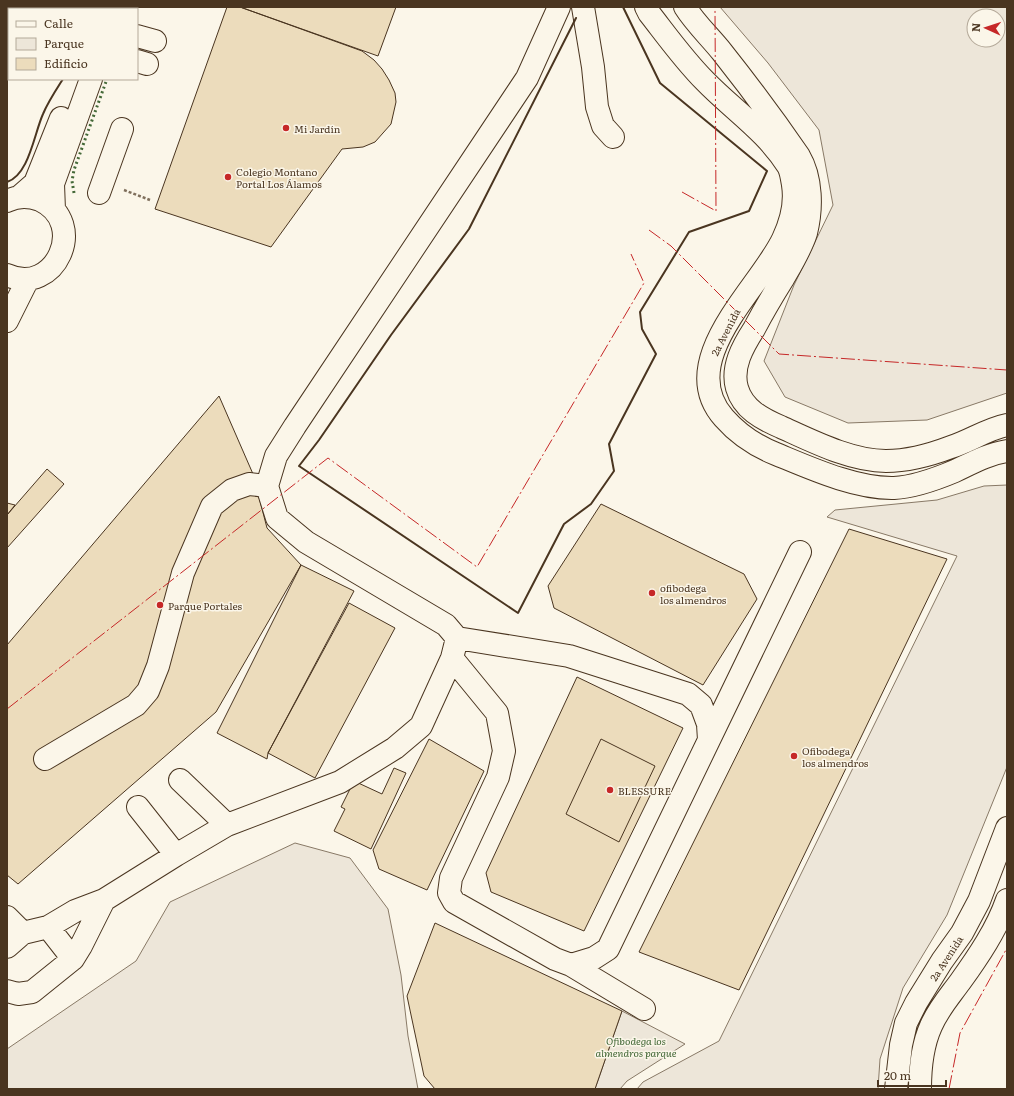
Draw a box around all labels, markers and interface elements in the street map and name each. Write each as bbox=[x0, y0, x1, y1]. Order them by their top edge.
legend bbox=[8, 8, 138, 80]
north arrow bbox=[966, 8, 1006, 48]
text: Calle bbox=[44, 14, 73, 32]
text: N bbox=[967, 22, 983, 32]
text: Parque bbox=[44, 34, 84, 52]
text: Edificio bbox=[44, 54, 88, 72]
place label: Mi Jardín bbox=[294, 121, 341, 136]
marker: Mi Jardín bbox=[281, 123, 291, 133]
place label: Colegio Montano Portal Los Álamos bbox=[236, 164, 322, 191]
marker: Colegio Montano Portal Los Álamos bbox=[223, 172, 233, 182]
street label: 2a Avenida bbox=[707, 305, 744, 358]
place label: ofibodega los almendros bbox=[660, 580, 727, 607]
marker: ofibodega los almendros bbox=[647, 588, 657, 598]
place label: Parque Portales bbox=[168, 598, 242, 613]
marker: Parque Portales bbox=[155, 600, 165, 610]
place label: Ofibodega los almendros bbox=[802, 743, 869, 770]
marker: Ofibodega los almendros bbox=[789, 751, 799, 761]
place label: BLESSURE bbox=[618, 783, 671, 798]
marker: BLESSURE bbox=[605, 785, 615, 795]
street label: 2a Avenida bbox=[926, 932, 967, 984]
park label: Ofibodega los almendros parque bbox=[596, 1033, 677, 1060]
scale bar bbox=[878, 1062, 946, 1088]
text: 20 m bbox=[884, 1066, 911, 1084]

